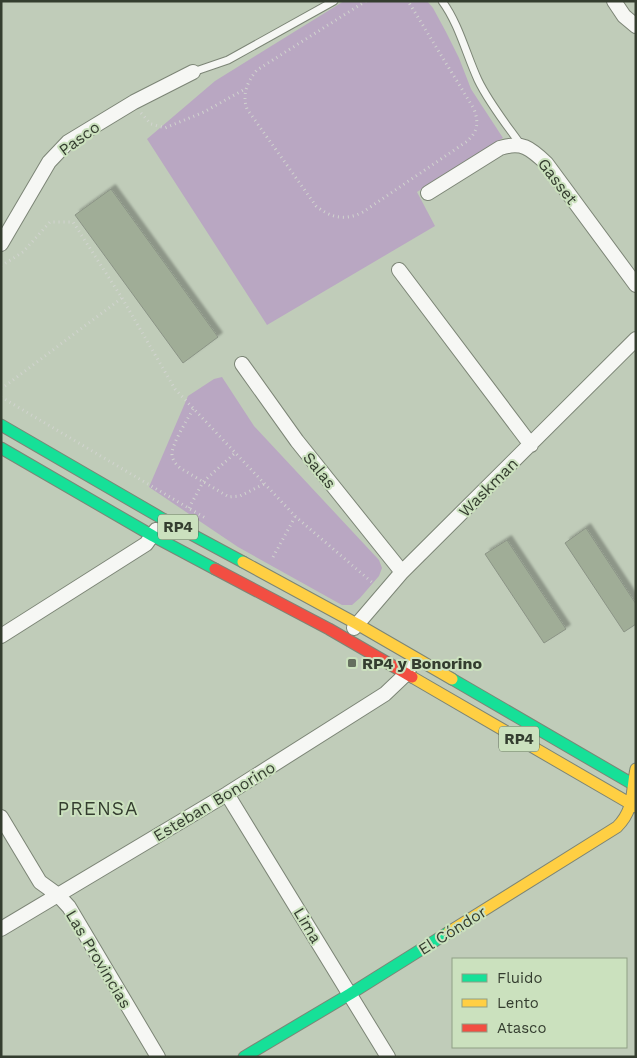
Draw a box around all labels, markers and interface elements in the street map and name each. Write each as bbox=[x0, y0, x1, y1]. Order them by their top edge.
street label: Pasco bbox=[55, 117, 103, 160]
street label: Gasset bbox=[534, 154, 582, 208]
street label: Salas bbox=[299, 448, 340, 492]
street label: Waskman bbox=[455, 454, 522, 521]
road number: RP4 bbox=[158, 514, 198, 540]
place label: RP4 y Bonorino bbox=[362, 654, 482, 673]
marker: RP4 y Bonorino bbox=[346, 657, 358, 669]
road number: RP4 bbox=[499, 726, 539, 752]
street label: Esteban Bonorino bbox=[150, 758, 279, 845]
district label: PRENSA bbox=[58, 797, 138, 820]
street label: El Cóndor bbox=[415, 902, 490, 959]
street label: Lima bbox=[290, 904, 326, 946]
street label: Las Provincias bbox=[62, 907, 135, 1012]
legend bbox=[452, 958, 627, 1048]
text: Fluido bbox=[497, 969, 542, 987]
text: Lento bbox=[497, 994, 539, 1012]
text: Atasco bbox=[497, 1019, 546, 1037]

